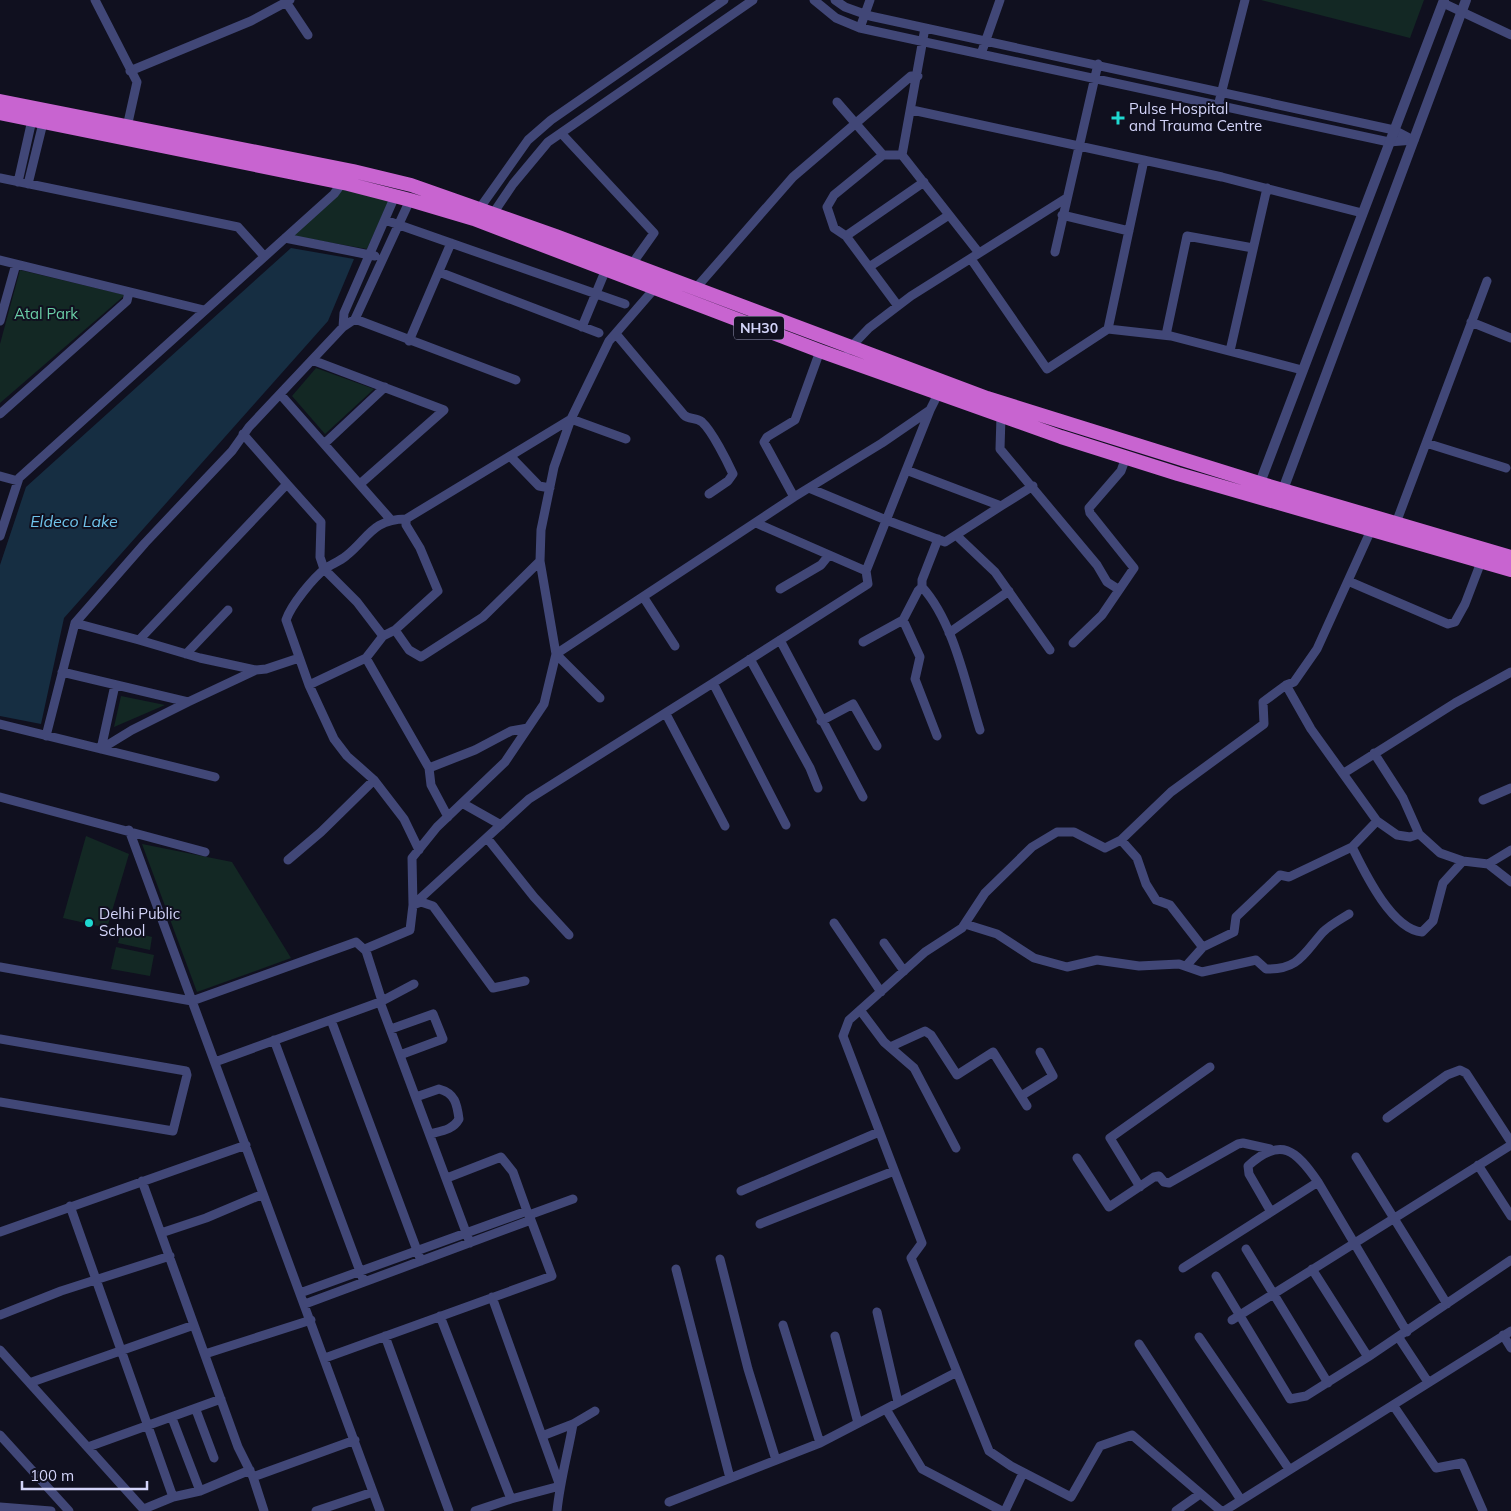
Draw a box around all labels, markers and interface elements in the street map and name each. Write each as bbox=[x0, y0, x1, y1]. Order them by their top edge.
place label: Pulse Hospital and Trauma Centre bbox=[1129, 99, 1262, 135]
marker: Pulse Hospital and Trauma Centre bbox=[1111, 111, 1125, 125]
park label: Atal Park bbox=[14, 304, 78, 323]
road number: NH30 bbox=[734, 316, 784, 339]
water label: Eldeco Lake bbox=[30, 511, 118, 531]
place label: Delhi Public School bbox=[99, 904, 180, 940]
marker: Delhi Public School bbox=[83, 917, 95, 929]
scale bar bbox=[22, 1458, 148, 1490]
text: 100 m bbox=[30, 1466, 74, 1485]

